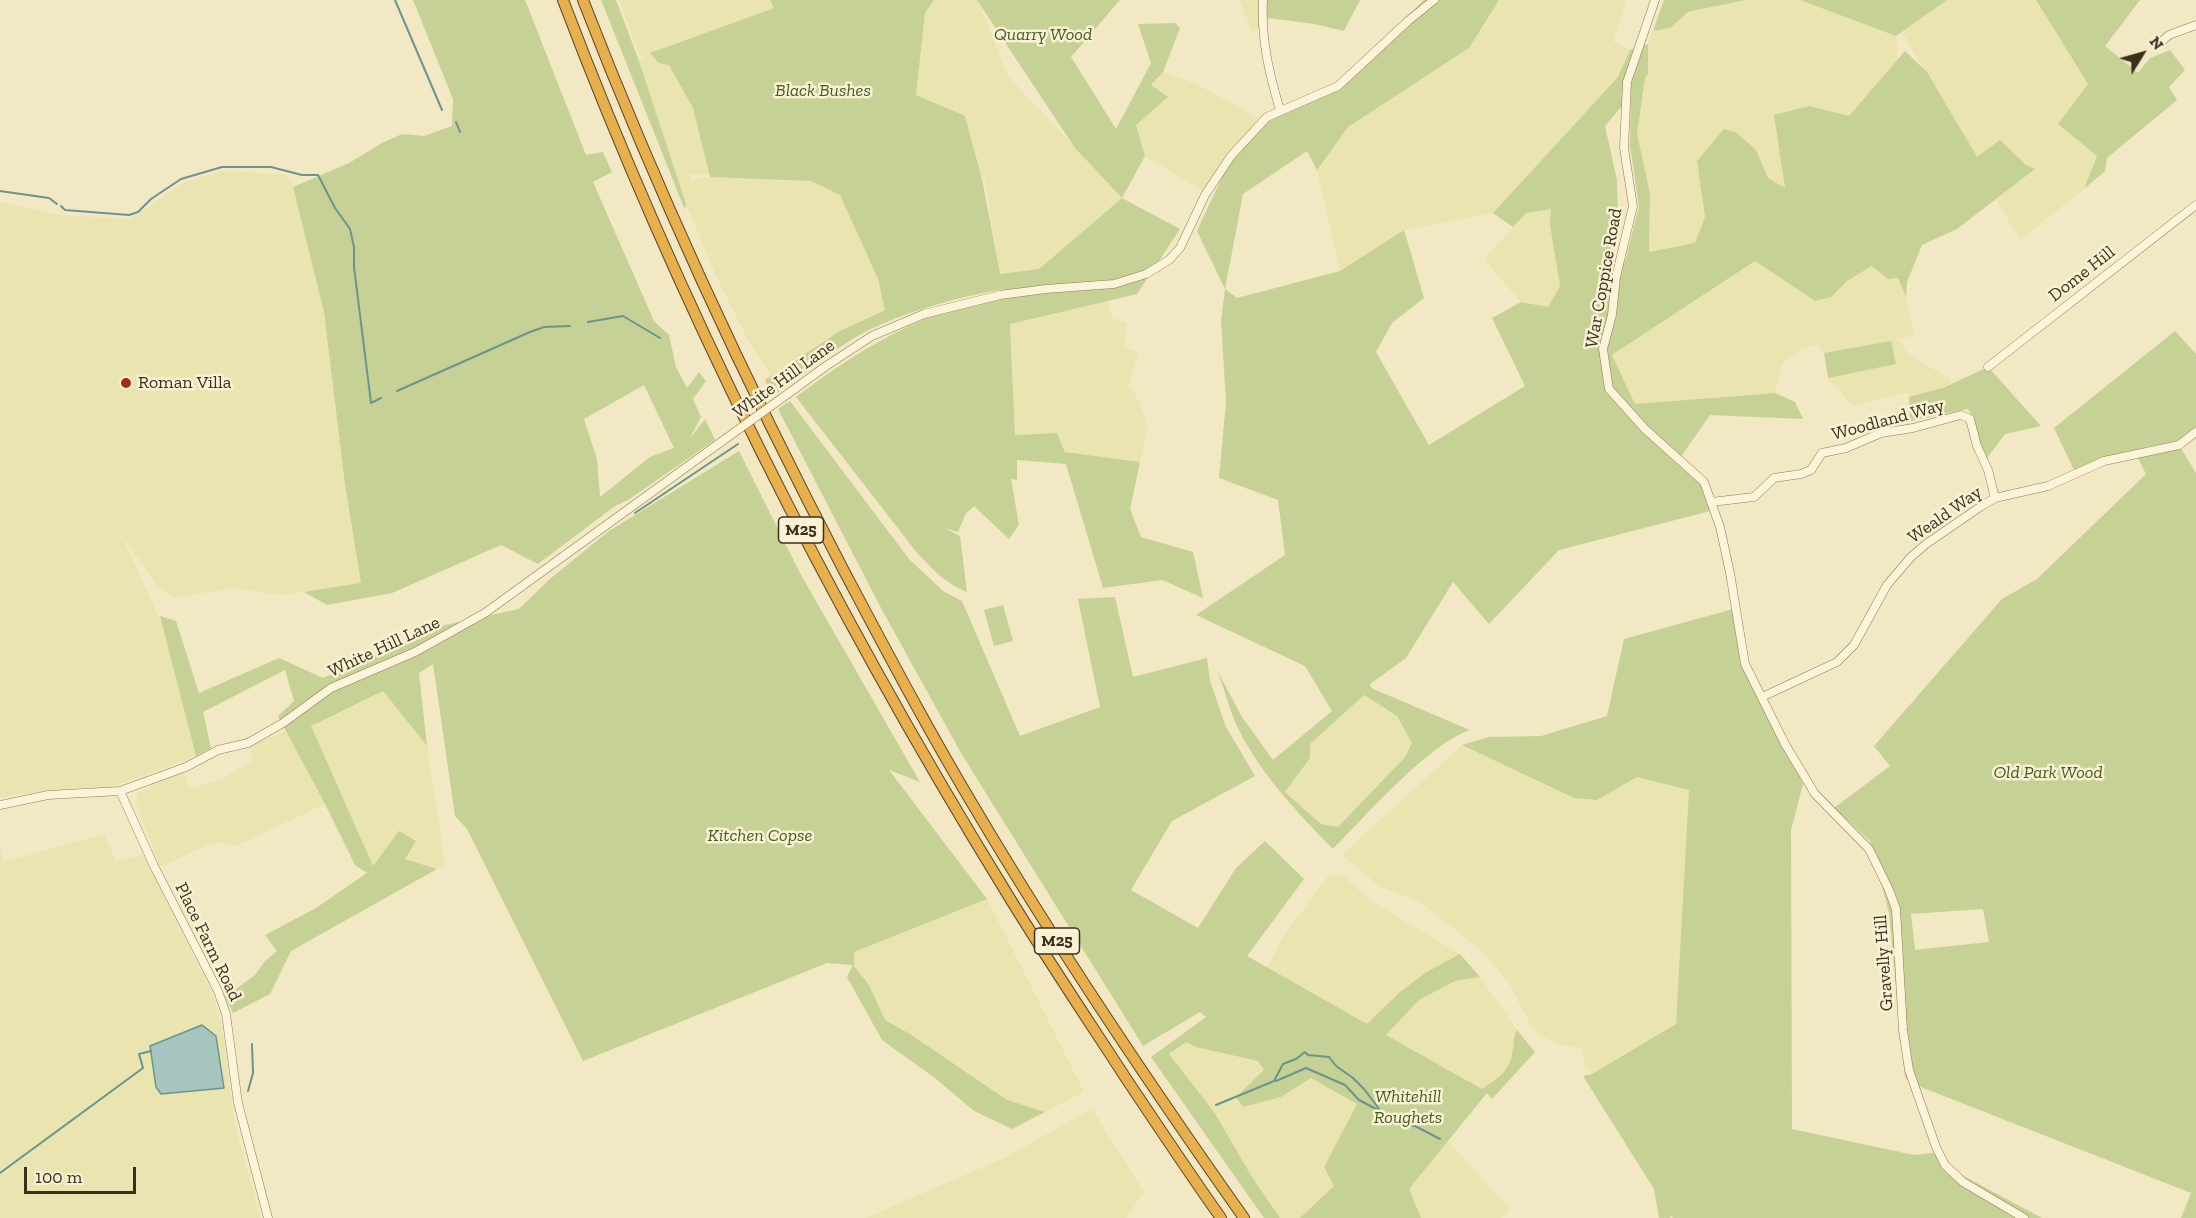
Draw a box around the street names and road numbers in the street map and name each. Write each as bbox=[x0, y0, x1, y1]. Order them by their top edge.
street label: War Coppice Road bbox=[1581, 206, 1627, 350]
street label: Dome Hill bbox=[2045, 241, 2119, 307]
street label: White Hill Lane bbox=[729, 335, 839, 423]
street label: Woodland Way bbox=[1829, 395, 1947, 445]
street label: Weald Way bbox=[1904, 482, 1986, 548]
road number: M25 bbox=[778, 517, 824, 543]
street label: White Hill Lane bbox=[325, 612, 443, 682]
street label: Place Farm Road bbox=[170, 879, 246, 1005]
street label: Gravelly Hill bbox=[1870, 914, 1898, 1012]
road number: M25 bbox=[1034, 928, 1080, 954]

